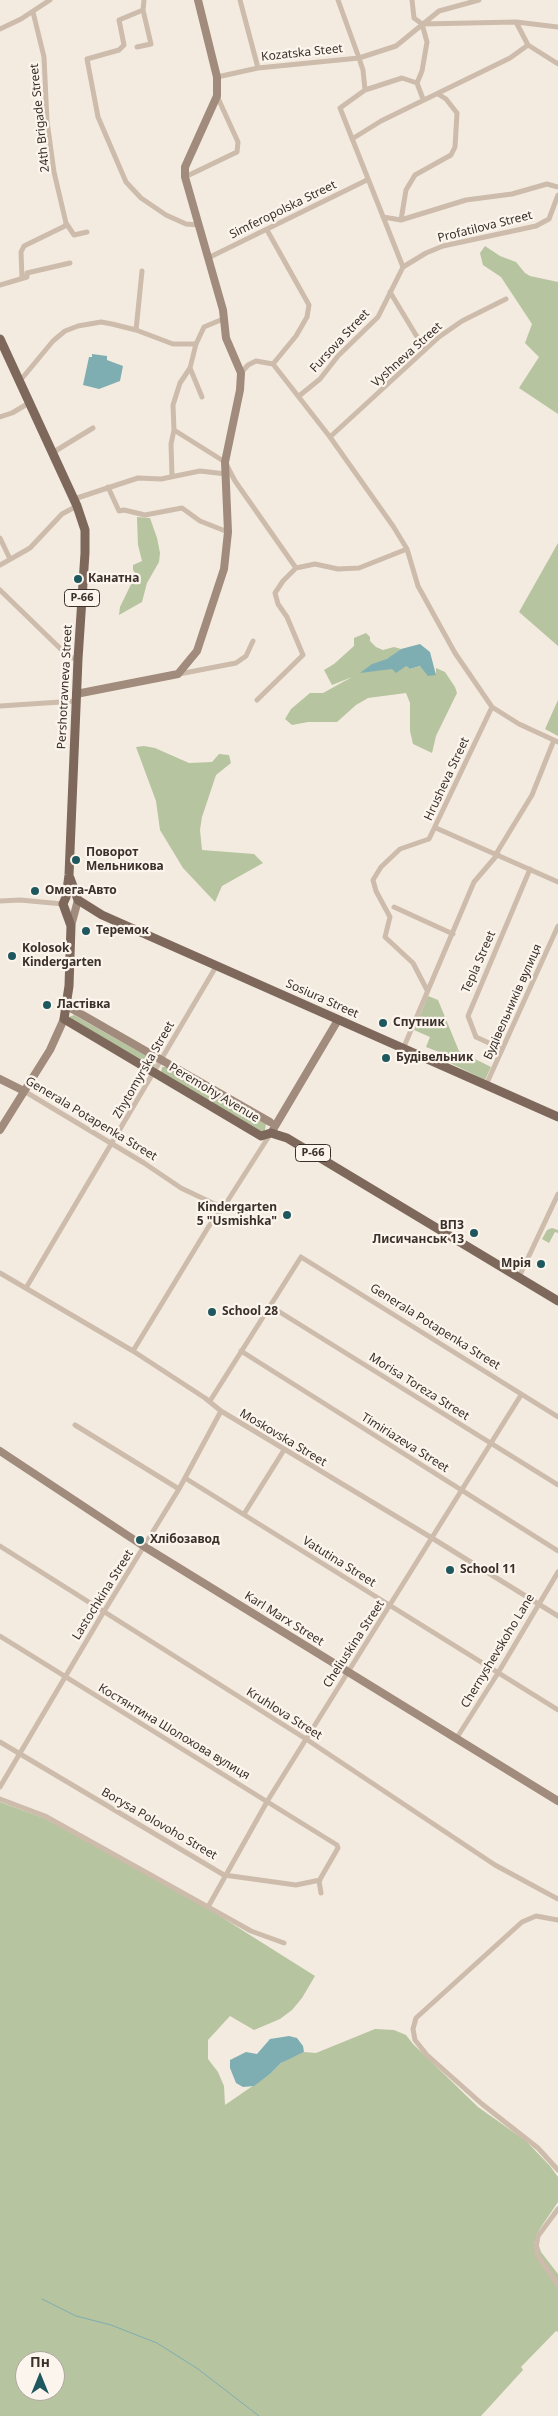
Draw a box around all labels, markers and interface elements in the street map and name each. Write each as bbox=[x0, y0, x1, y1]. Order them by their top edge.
street label: Kozatska Steet bbox=[260, 42, 344, 64]
street label: 24th Brigade Street bbox=[27, 63, 53, 173]
street label: Simferopolska Street bbox=[227, 178, 339, 242]
street label: Profatilova Street bbox=[436, 208, 534, 246]
street label: Fursova Street bbox=[307, 307, 373, 375]
street label: Vyshneva Street bbox=[369, 320, 445, 390]
place label: Канатна bbox=[88, 572, 139, 586]
marker: Канатна bbox=[72, 573, 84, 585]
road number: Р-66 bbox=[64, 590, 100, 606]
street label: Pershotravneva Street bbox=[55, 624, 75, 750]
street label: Hrusheva Street bbox=[421, 735, 473, 823]
place label: Поворот Мельникова bbox=[86, 846, 164, 874]
marker: Поворот Мельникова bbox=[70, 854, 82, 866]
place label: Омега-Авто bbox=[45, 884, 117, 898]
marker: Омега-Авто bbox=[29, 885, 41, 897]
place label: Теремок bbox=[96, 924, 149, 938]
marker: Теремок bbox=[80, 925, 92, 937]
street label: Tepla Street bbox=[459, 929, 499, 995]
place label: Kolosok Kindergarten bbox=[22, 942, 102, 970]
street label: Будівельників вулиця bbox=[481, 942, 545, 1062]
marker: Kolosok Kindergarten bbox=[6, 950, 18, 962]
street label: Sosiura Street bbox=[283, 977, 361, 1021]
place label: Ластівка bbox=[57, 998, 110, 1012]
marker: Ластівка bbox=[41, 999, 53, 1011]
place label: Спутник bbox=[393, 1016, 445, 1030]
marker: Спутник bbox=[377, 1017, 389, 1029]
street label: Zhytomyrska Street bbox=[110, 1019, 178, 1121]
place label: Будівельник bbox=[396, 1051, 473, 1065]
marker: Будівельник bbox=[380, 1052, 392, 1064]
street label: Peremohy Avenue bbox=[166, 1060, 262, 1126]
street label: Generala Potapenka Street bbox=[23, 1074, 159, 1164]
road number: Р-66 bbox=[296, 1144, 330, 1162]
place label: Kindergarten 5 "Usmishka" bbox=[197, 1201, 277, 1229]
marker: Kindergarten 5 "Usmishka" bbox=[281, 1209, 293, 1221]
place label: ВПЗ Лисичанськ 13 bbox=[372, 1219, 464, 1247]
marker: ВПЗ Лисичанськ 13 bbox=[468, 1227, 480, 1239]
place label: Мрія bbox=[501, 1257, 531, 1271]
marker: Мрія bbox=[535, 1258, 547, 1270]
street label: Generala Potapenka Street bbox=[367, 1281, 503, 1373]
place label: School 28 bbox=[222, 1305, 278, 1319]
marker: School 28 bbox=[206, 1306, 218, 1318]
street label: Morisa Toreza Street bbox=[366, 1350, 472, 1424]
street label: Moskovska Street bbox=[237, 1406, 329, 1470]
street label: Timiriazeva Street bbox=[359, 1410, 451, 1476]
place label: Хлібозавод bbox=[150, 1533, 220, 1547]
marker: Хлібозавод bbox=[134, 1534, 146, 1546]
street label: Vatutina Street bbox=[300, 1534, 378, 1590]
street label: Lastochkina Street bbox=[69, 1547, 137, 1643]
place label: School 11 bbox=[460, 1563, 516, 1577]
marker: School 11 bbox=[444, 1564, 456, 1576]
street label: Karl Marx Street bbox=[242, 1589, 326, 1649]
street label: Chernyshevskoho Lane bbox=[458, 1591, 538, 1711]
street label: Cheliuskina Street bbox=[320, 1598, 388, 1690]
street label: Костянтина Шолохова вулиця bbox=[96, 1681, 252, 1783]
street label: Kruhlova Street bbox=[243, 1685, 325, 1743]
street label: Borysa Polovoho Street bbox=[99, 1785, 219, 1863]
north arrow bbox=[15, 2351, 65, 2401]
text: Пн bbox=[30, 2352, 50, 2371]

